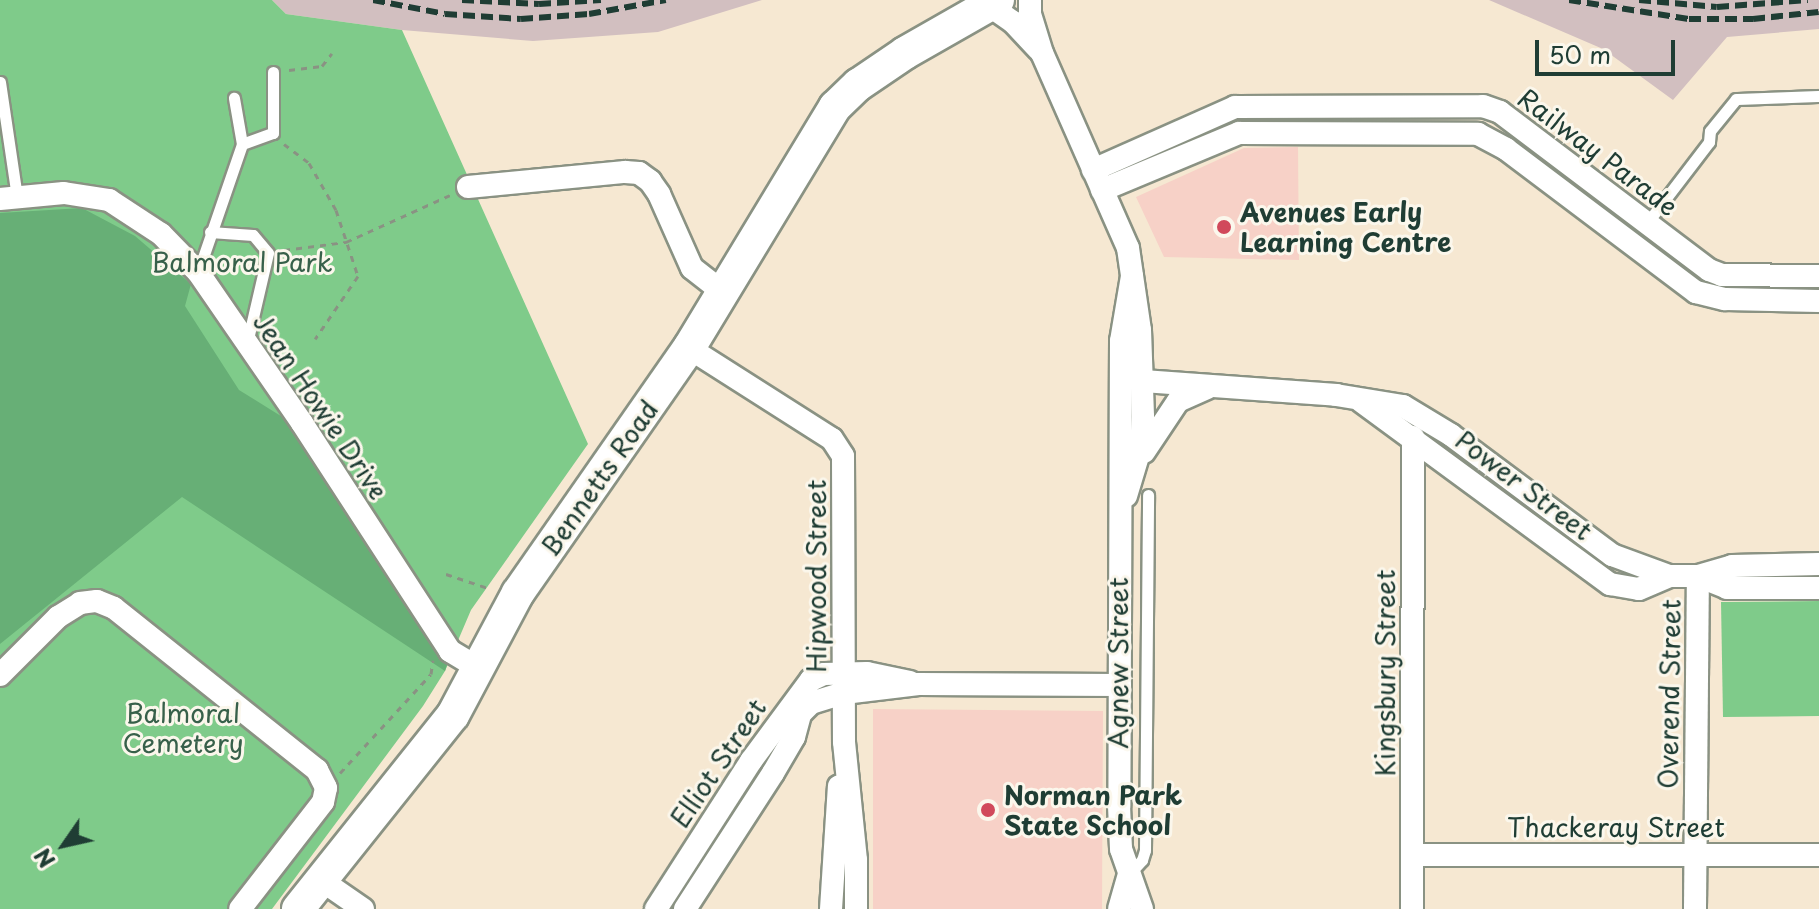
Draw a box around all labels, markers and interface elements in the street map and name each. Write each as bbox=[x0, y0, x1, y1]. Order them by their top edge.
scale bar bbox=[1539, 24, 1679, 74]
text: 50 m bbox=[1549, 36, 1611, 72]
street label: Railway Parade bbox=[1512, 82, 1684, 222]
place label: Avenues Early Learning Centre bbox=[1240, 196, 1452, 258]
marker: Avenues Early Learning Centre bbox=[1215, 218, 1233, 236]
park label: Balmoral Park bbox=[151, 246, 333, 278]
street label: Jean Howie Drive bbox=[247, 307, 395, 505]
street label: Bennetts Road bbox=[534, 394, 664, 562]
street label: Power Street bbox=[1450, 424, 1598, 546]
street label: Hipwood Street bbox=[800, 479, 832, 673]
street label: Kingsbury Street bbox=[1369, 569, 1401, 777]
street label: Agnew Street bbox=[1102, 577, 1134, 749]
street label: Overend Street bbox=[1652, 599, 1686, 789]
street label: Elliot Street bbox=[663, 693, 773, 833]
park label: Balmoral Cemetery bbox=[122, 697, 244, 758]
place label: Norman Park State School bbox=[1004, 779, 1182, 840]
marker: Norman Park State School bbox=[979, 801, 997, 819]
north arrow bbox=[24, 805, 104, 885]
street label: Thackeray Street bbox=[1507, 811, 1725, 843]
text: N bbox=[25, 842, 62, 875]

